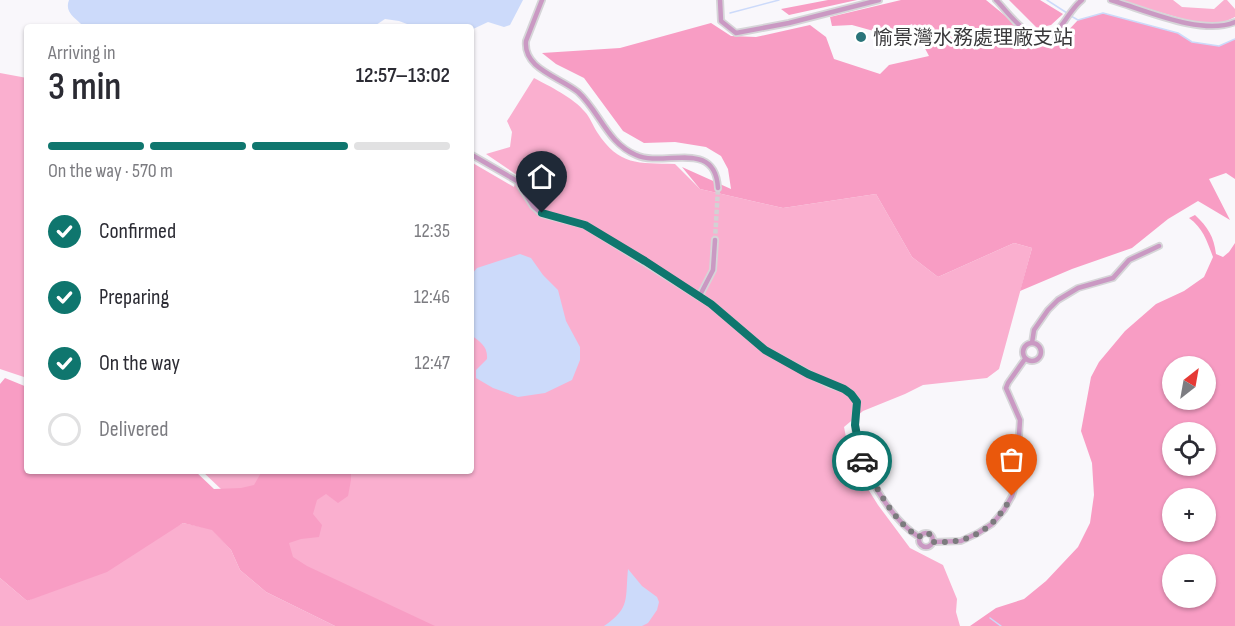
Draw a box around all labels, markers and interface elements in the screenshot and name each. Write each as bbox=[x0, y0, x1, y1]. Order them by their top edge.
place label: 愉景灣水務處理廠支站 bbox=[873, 26, 1073, 50]
marker: 愉景灣水務處理廠支站 bbox=[854, 30, 868, 44]
text: Arriving in bbox=[48, 41, 116, 65]
text: 12:57–13:02 bbox=[356, 62, 450, 89]
text: 3 min bbox=[48, 64, 121, 111]
pin bbox=[516, 151, 567, 213]
text: On the way · 570 m bbox=[48, 159, 173, 183]
icon: home bbox=[525, 160, 558, 193]
icon: check bbox=[48, 215, 81, 248]
text: Confirmed bbox=[99, 218, 176, 245]
text: 12:35 bbox=[414, 219, 450, 243]
icon: check bbox=[48, 281, 81, 314]
text: Preparing bbox=[99, 284, 169, 311]
text: 12:46 bbox=[414, 285, 450, 309]
icon: check bbox=[48, 347, 81, 380]
text: On the way bbox=[99, 350, 180, 377]
text: 12:47 bbox=[415, 351, 450, 375]
north arrow bbox=[1162, 356, 1216, 410]
map controls bbox=[1162, 356, 1216, 608]
text: Delivered bbox=[99, 416, 168, 443]
button: locate bbox=[1162, 422, 1216, 476]
courier bbox=[832, 431, 892, 491]
pin bbox=[986, 434, 1037, 496]
icon: bag bbox=[995, 443, 1028, 476]
icon: car bbox=[846, 445, 879, 478]
button: + bbox=[1162, 488, 1216, 542]
button: − bbox=[1162, 554, 1216, 608]

